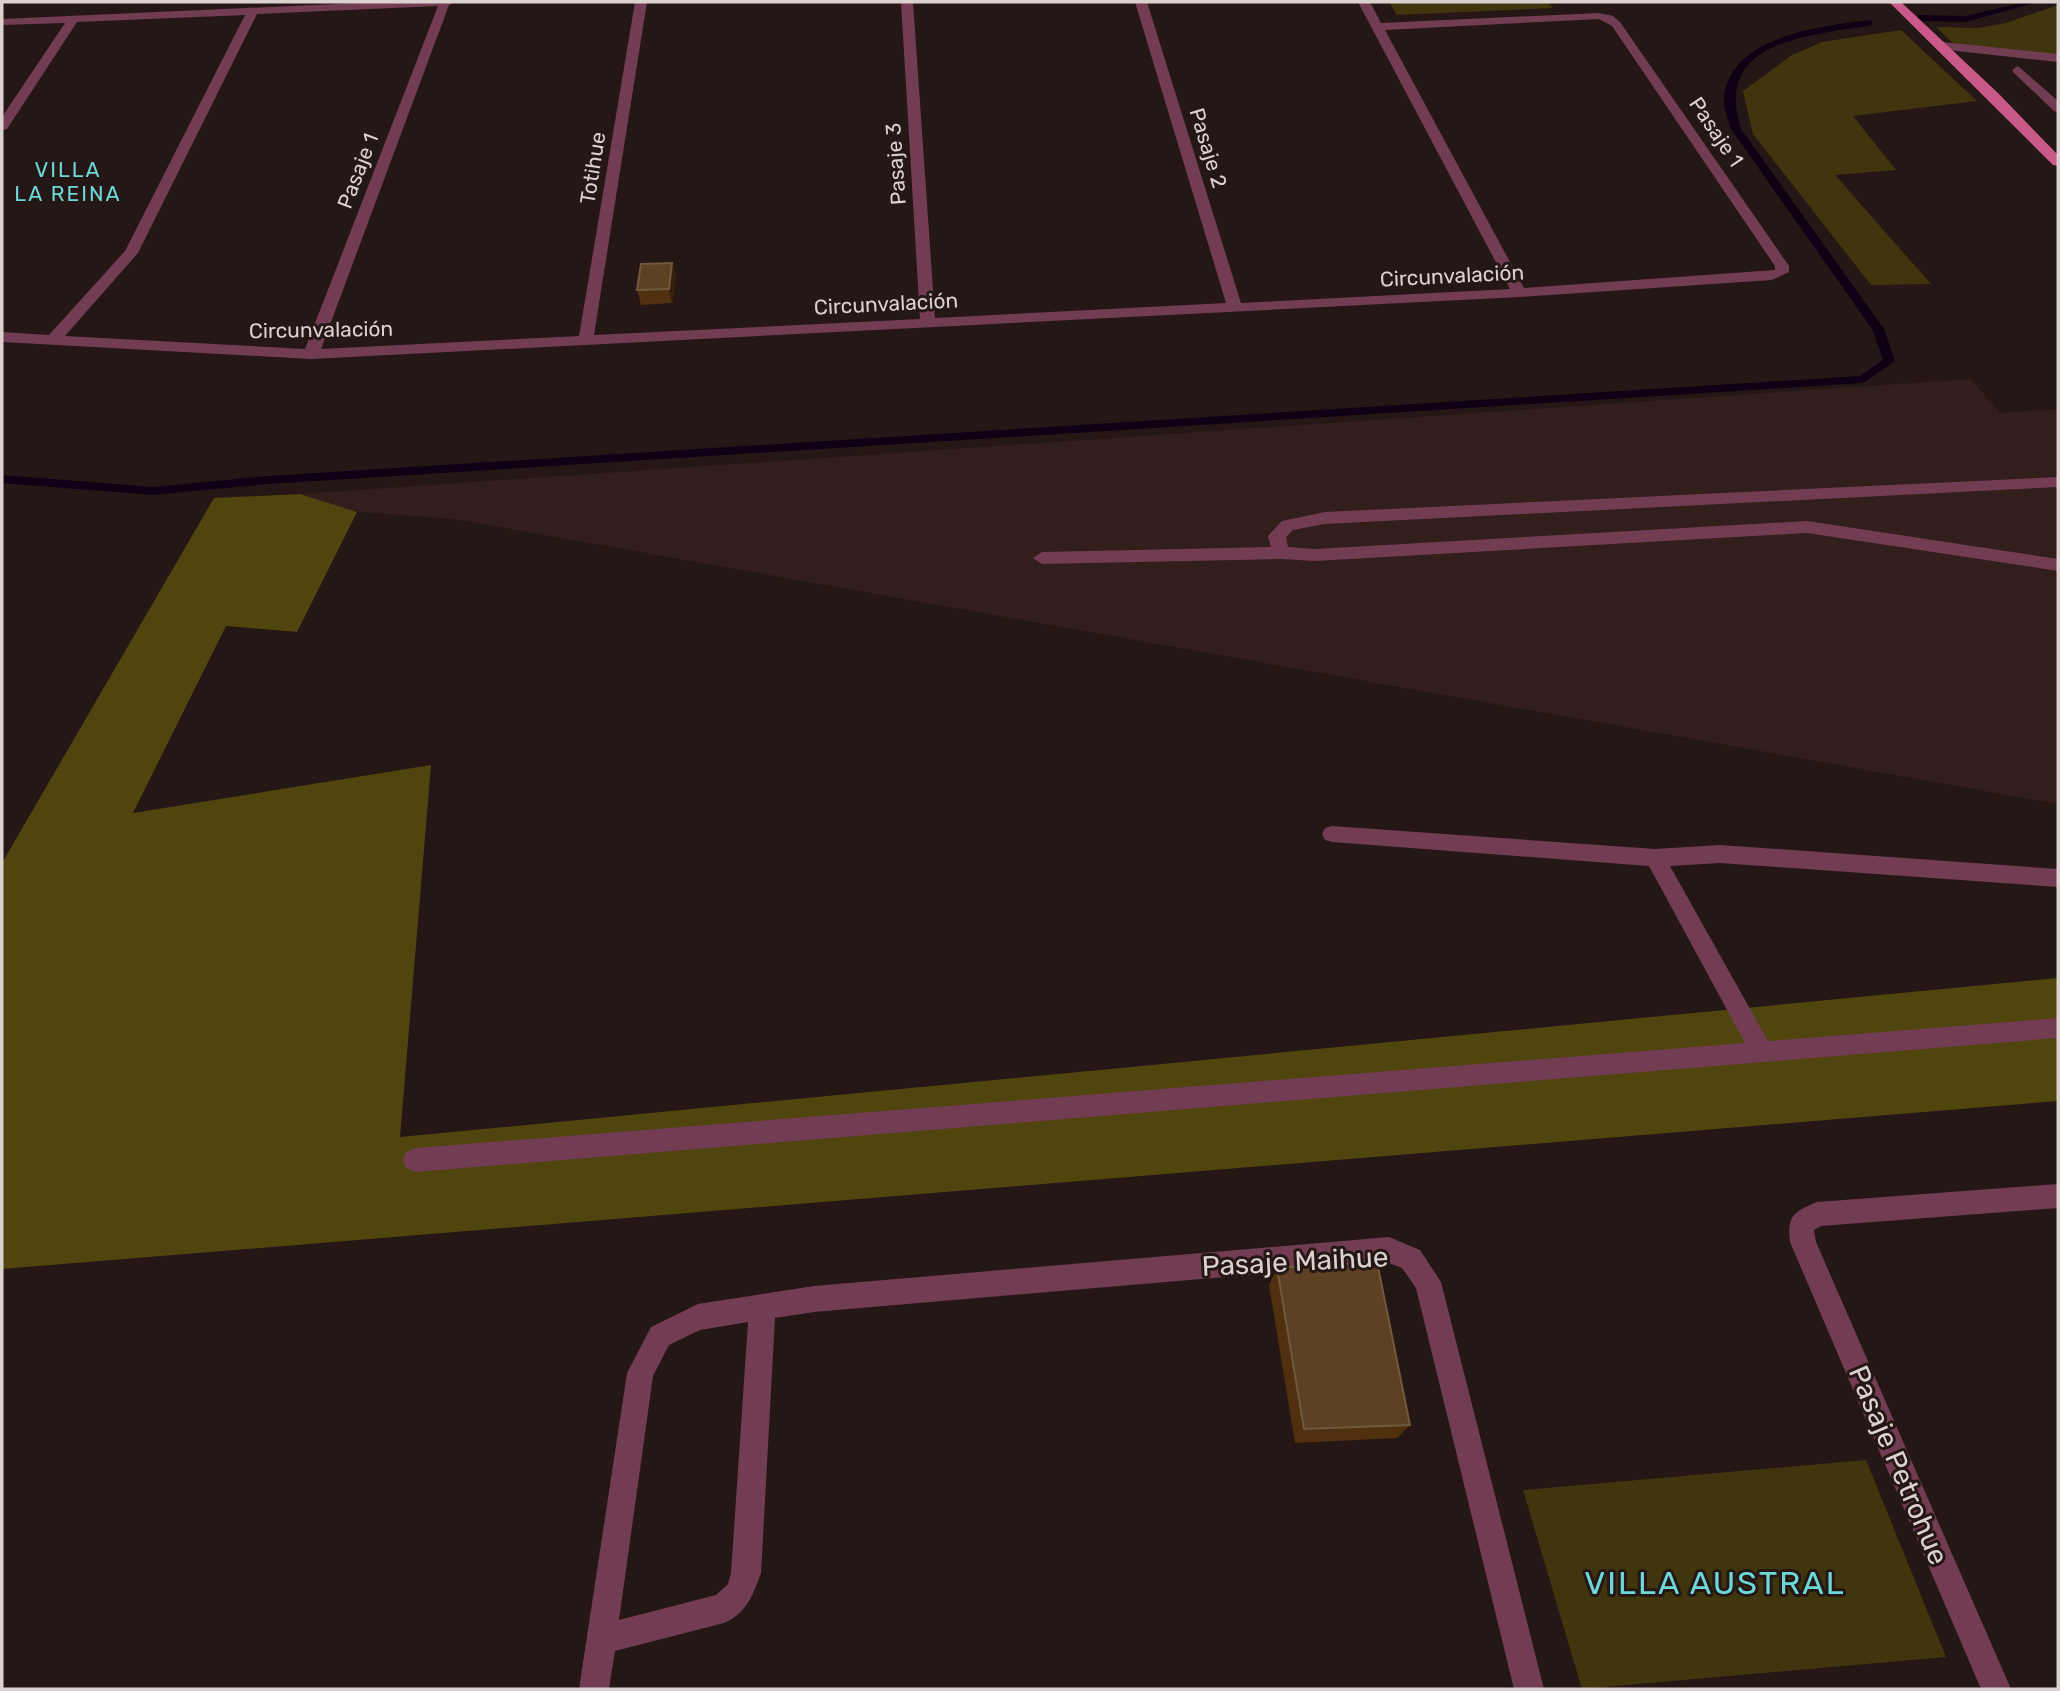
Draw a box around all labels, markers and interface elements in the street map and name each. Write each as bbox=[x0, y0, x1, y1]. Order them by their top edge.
street label: Pasaje 1 bbox=[1684, 92, 1749, 171]
street label: Pasaje 2 bbox=[1185, 105, 1232, 191]
street label: Pasaje 3 bbox=[880, 122, 911, 206]
street label: Pasaje 1 bbox=[332, 130, 383, 212]
street label: Totihue bbox=[574, 130, 611, 206]
district label: VILLA LA REINA bbox=[14, 157, 122, 206]
street label: Circunvalación bbox=[1379, 259, 1525, 292]
street label: Circunvalación bbox=[813, 287, 959, 320]
street label: Circunvalación bbox=[249, 316, 393, 343]
street label: Pasaje Maihue bbox=[1201, 1240, 1389, 1283]
street label: Pasaje Petrohue bbox=[1842, 1361, 1955, 1570]
district label: VILLA AUSTRAL bbox=[1584, 1564, 1846, 1602]

